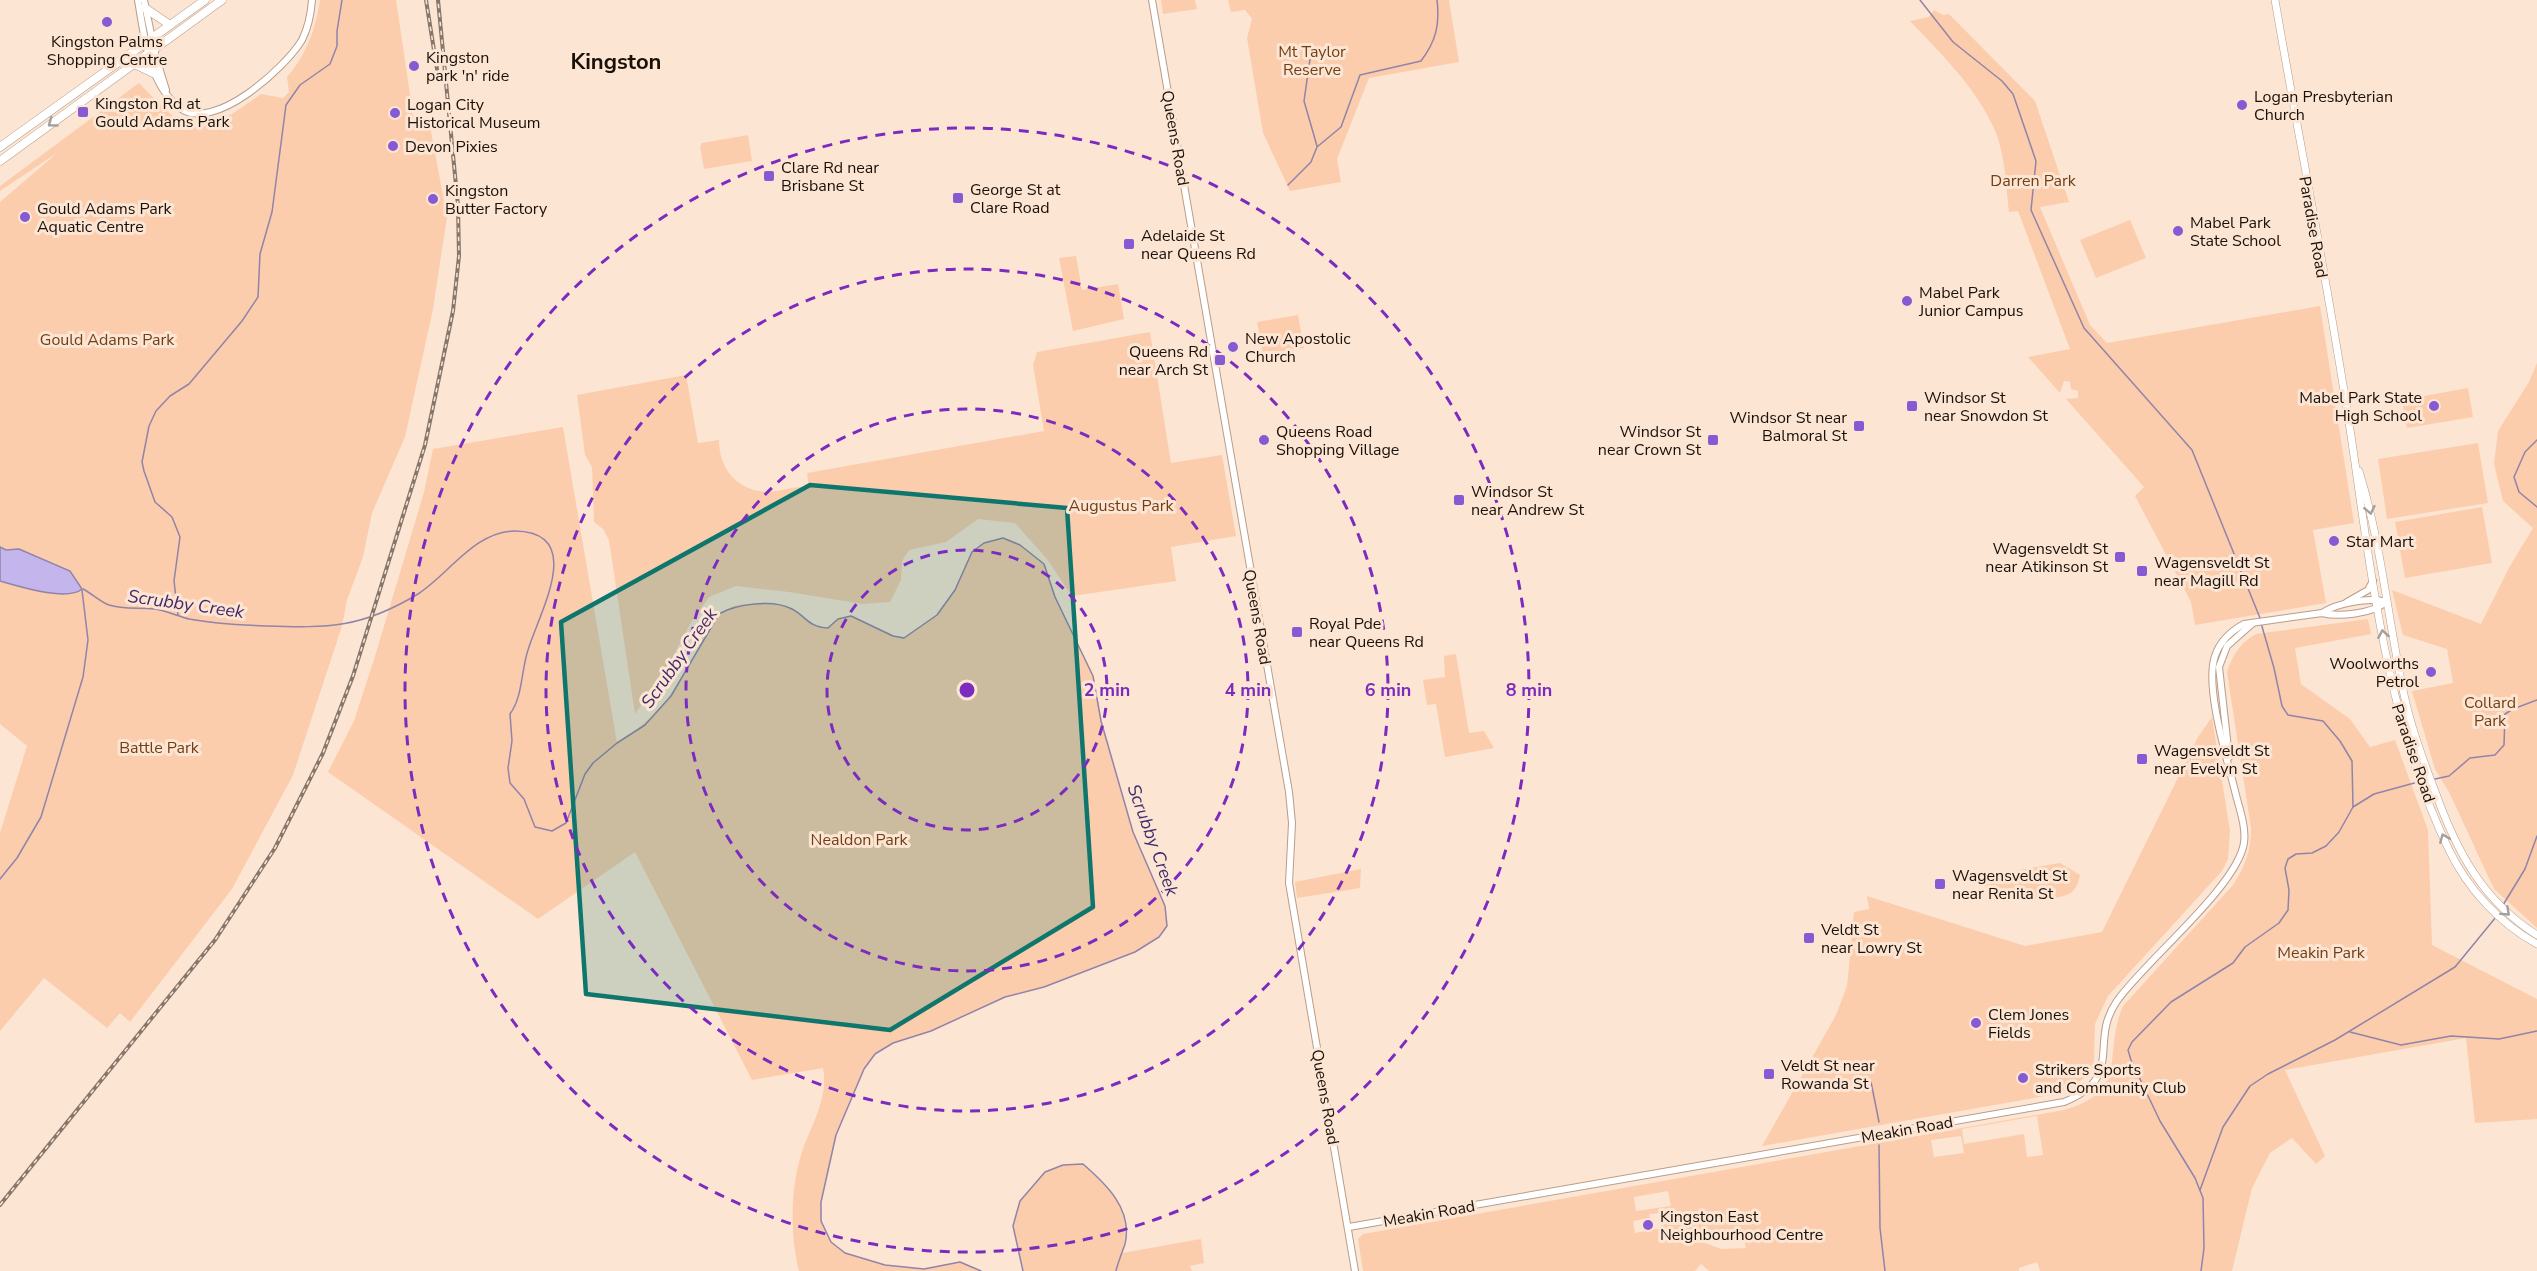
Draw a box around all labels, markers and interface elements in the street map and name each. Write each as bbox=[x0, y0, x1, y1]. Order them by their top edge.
marker: Kingston Palms Shopping Centre bbox=[100, 15, 114, 29]
place label: Kingston Palms Shopping Centre bbox=[47, 31, 167, 71]
park label: Mt Taylor Reserve bbox=[1278, 41, 1346, 81]
place label: Kingston park 'n' ride bbox=[426, 47, 509, 87]
district label: Kingston bbox=[571, 47, 661, 77]
marker: Kingston park 'n' ride bbox=[407, 59, 421, 73]
place label: Logan Presbyterian Church bbox=[2254, 86, 2393, 126]
street label: Queens Road bbox=[1156, 89, 1194, 188]
place label: Kingston Rd at Gould Adams Park bbox=[95, 93, 230, 133]
place label: Logan City Historical Museum bbox=[407, 94, 541, 134]
marker: Logan Presbyterian Church bbox=[2235, 98, 2249, 112]
marker: Kingston Rd at Gould Adams Park bbox=[76, 105, 90, 119]
marker: Logan City Historical Museum bbox=[388, 106, 402, 120]
one-way arrow bbox=[48, 116, 59, 127]
place label: Devon Pixies bbox=[405, 136, 498, 158]
marker: Devon Pixies bbox=[386, 139, 400, 153]
place label: Clare Rd near Brisbane St bbox=[781, 157, 879, 197]
marker: Clare Rd near Brisbane St bbox=[762, 169, 776, 183]
park label: Darren Park bbox=[1990, 170, 2077, 192]
street label: Paradise Road bbox=[2293, 175, 2333, 280]
place label: George St at Clare Road bbox=[970, 179, 1061, 219]
place label: Kingston Butter Factory bbox=[445, 180, 548, 220]
marker: George St at Clare Road bbox=[951, 191, 965, 205]
marker: Kingston Butter Factory bbox=[426, 192, 440, 206]
place label: Gould Adams Park Aquatic Centre bbox=[37, 198, 172, 238]
marker: Gould Adams Park Aquatic Centre bbox=[18, 210, 32, 224]
place label: Mabel Park State School bbox=[2190, 212, 2281, 252]
marker: Mabel Park State School bbox=[2171, 224, 2185, 238]
place label: Adelaide St near Queens Rd bbox=[1141, 225, 1256, 265]
marker: Adelaide St near Queens Rd bbox=[1122, 237, 1136, 251]
place label: Mabel Park Junior Campus bbox=[1918, 282, 2023, 322]
marker: Mabel Park Junior Campus bbox=[1900, 294, 1914, 308]
place label: New Apostolic Church bbox=[1245, 328, 1351, 368]
park label: Gould Adams Park bbox=[40, 329, 175, 351]
marker: New Apostolic Church bbox=[1226, 340, 1240, 354]
place label: Queens Rd near Arch St bbox=[1119, 341, 1208, 381]
marker: Queens Rd near Arch St bbox=[1213, 353, 1227, 367]
place label: Windsor St near Snowdon St bbox=[1924, 387, 2048, 427]
place label: Mabel Park State High School bbox=[2299, 387, 2422, 427]
marker: Windsor St near Snowdon St bbox=[1905, 399, 1919, 413]
marker: Mabel Park State High School bbox=[2427, 399, 2441, 413]
place label: Windsor St near Balmoral St bbox=[1729, 407, 1847, 447]
marker: Windsor St near Balmoral St bbox=[1852, 419, 1866, 433]
place label: Queens Road Shopping Village bbox=[1276, 421, 1399, 461]
place label: Windsor St near Crown St bbox=[1598, 421, 1701, 461]
marker: Queens Road Shopping Village bbox=[1257, 433, 1271, 447]
marker: Windsor St near Crown St bbox=[1706, 433, 1720, 447]
place label: Windsor St near Andrew St bbox=[1471, 481, 1584, 521]
marker: Windsor St near Andrew St bbox=[1452, 493, 1466, 507]
park label: Augustus Park bbox=[1069, 495, 1174, 517]
one-way arrow bbox=[2363, 505, 2376, 515]
place label: Star Mart bbox=[2346, 531, 2414, 553]
marker: Star Mart bbox=[2327, 534, 2341, 548]
place label: Wagensveldt St near Atikinson St bbox=[1985, 538, 2108, 578]
marker: Wagensveldt St near Atikinson St bbox=[2113, 550, 2127, 564]
place label: Wagensveldt St near Magill Rd bbox=[2154, 552, 2270, 592]
marker: Wagensveldt St near Magill Rd bbox=[2135, 564, 2149, 578]
street label: Queens Road bbox=[1238, 568, 1276, 667]
water label: Scrubby Creek bbox=[126, 584, 247, 624]
water label: Scrubby Creek bbox=[636, 602, 723, 713]
place label: Royal Pde near Queens Rd bbox=[1309, 613, 1424, 653]
marker: Royal Pde near Queens Rd bbox=[1290, 625, 1304, 639]
one-way arrow bbox=[2377, 630, 2390, 640]
place label: Woolworths Petrol bbox=[2329, 653, 2419, 693]
marker: Woolworths Petrol bbox=[2424, 665, 2438, 679]
text: 2 min bbox=[1084, 678, 1130, 702]
text: 4 min bbox=[1225, 678, 1271, 702]
text: 6 min bbox=[1365, 678, 1411, 702]
text: 8 min bbox=[1506, 678, 1552, 702]
centre of rings bbox=[957, 680, 977, 700]
park label: Collard Park bbox=[2464, 692, 2516, 732]
street label: Paradise Road bbox=[2386, 701, 2440, 806]
park label: Battle Park bbox=[119, 737, 200, 759]
place label: Wagensveldt St near Evelyn St bbox=[2154, 740, 2270, 780]
marker: Wagensveldt St near Evelyn St bbox=[2135, 752, 2149, 766]
water label: Scrubby Creek bbox=[1122, 781, 1185, 900]
park label: Nealdon Park bbox=[811, 829, 908, 851]
one-way arrow bbox=[2439, 833, 2451, 844]
place label: Wagensveldt St near Renita St bbox=[1952, 865, 2068, 905]
marker: Wagensveldt St near Renita St bbox=[1933, 877, 1947, 891]
one-way arrow bbox=[2499, 905, 2510, 916]
place label: Veldt St near Lowry St bbox=[1820, 919, 1922, 959]
marker: Veldt St near Lowry St bbox=[1802, 931, 1816, 945]
park label: Meakin Park bbox=[2277, 942, 2366, 964]
place label: Clem Jones Fields bbox=[1988, 1004, 2069, 1044]
marker: Clem Jones Fields bbox=[1969, 1016, 1983, 1030]
street label: Queens Road bbox=[1306, 1048, 1344, 1147]
place label: Veldt St near Rowanda St bbox=[1780, 1055, 1875, 1095]
place label: Strikers Sports and Community Club bbox=[2035, 1059, 2186, 1099]
marker: Veldt St near Rowanda St bbox=[1762, 1067, 1776, 1081]
marker: Strikers Sports and Community Club bbox=[2016, 1071, 2030, 1085]
street label: Meakin Road bbox=[1860, 1111, 1955, 1149]
street label: Meakin Road bbox=[1382, 1195, 1477, 1233]
place label: Kingston East Neighbourhood Centre bbox=[1660, 1206, 1823, 1246]
marker: Kingston East Neighbourhood Centre bbox=[1641, 1218, 1655, 1232]

